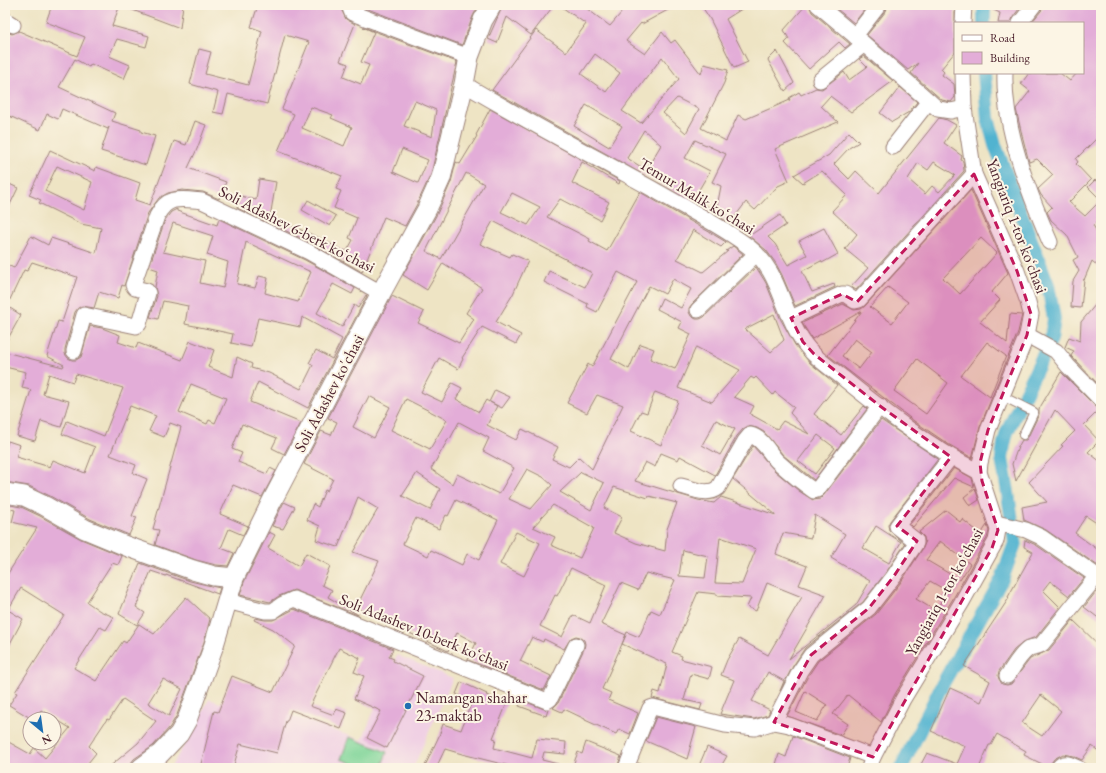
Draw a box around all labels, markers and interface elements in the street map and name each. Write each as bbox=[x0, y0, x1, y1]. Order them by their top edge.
legend bbox=[954, 22, 1084, 74]
text: Road bbox=[990, 30, 1016, 46]
text: Building bbox=[990, 50, 1031, 66]
street label: Temur Malik koʻchasi bbox=[635, 153, 759, 239]
street label: Yangiariq 1-tor koʻchasi bbox=[982, 156, 1052, 297]
street label: Soli Adashev 6-berk koʻchasi bbox=[215, 180, 379, 278]
street label: Soli Adashev ko'chasi bbox=[289, 330, 369, 455]
street label: Yangiariq 1-tor koʻchasi bbox=[900, 524, 988, 660]
street label: Soli Adashev 10-berk koʻchasi bbox=[336, 588, 512, 676]
place label: Namangan shahar 23-maktab bbox=[416, 687, 528, 726]
marker: Namangan shahar 23-maktab bbox=[403, 701, 413, 711]
north arrow bbox=[22, 711, 62, 751]
text: N bbox=[39, 731, 54, 748]

